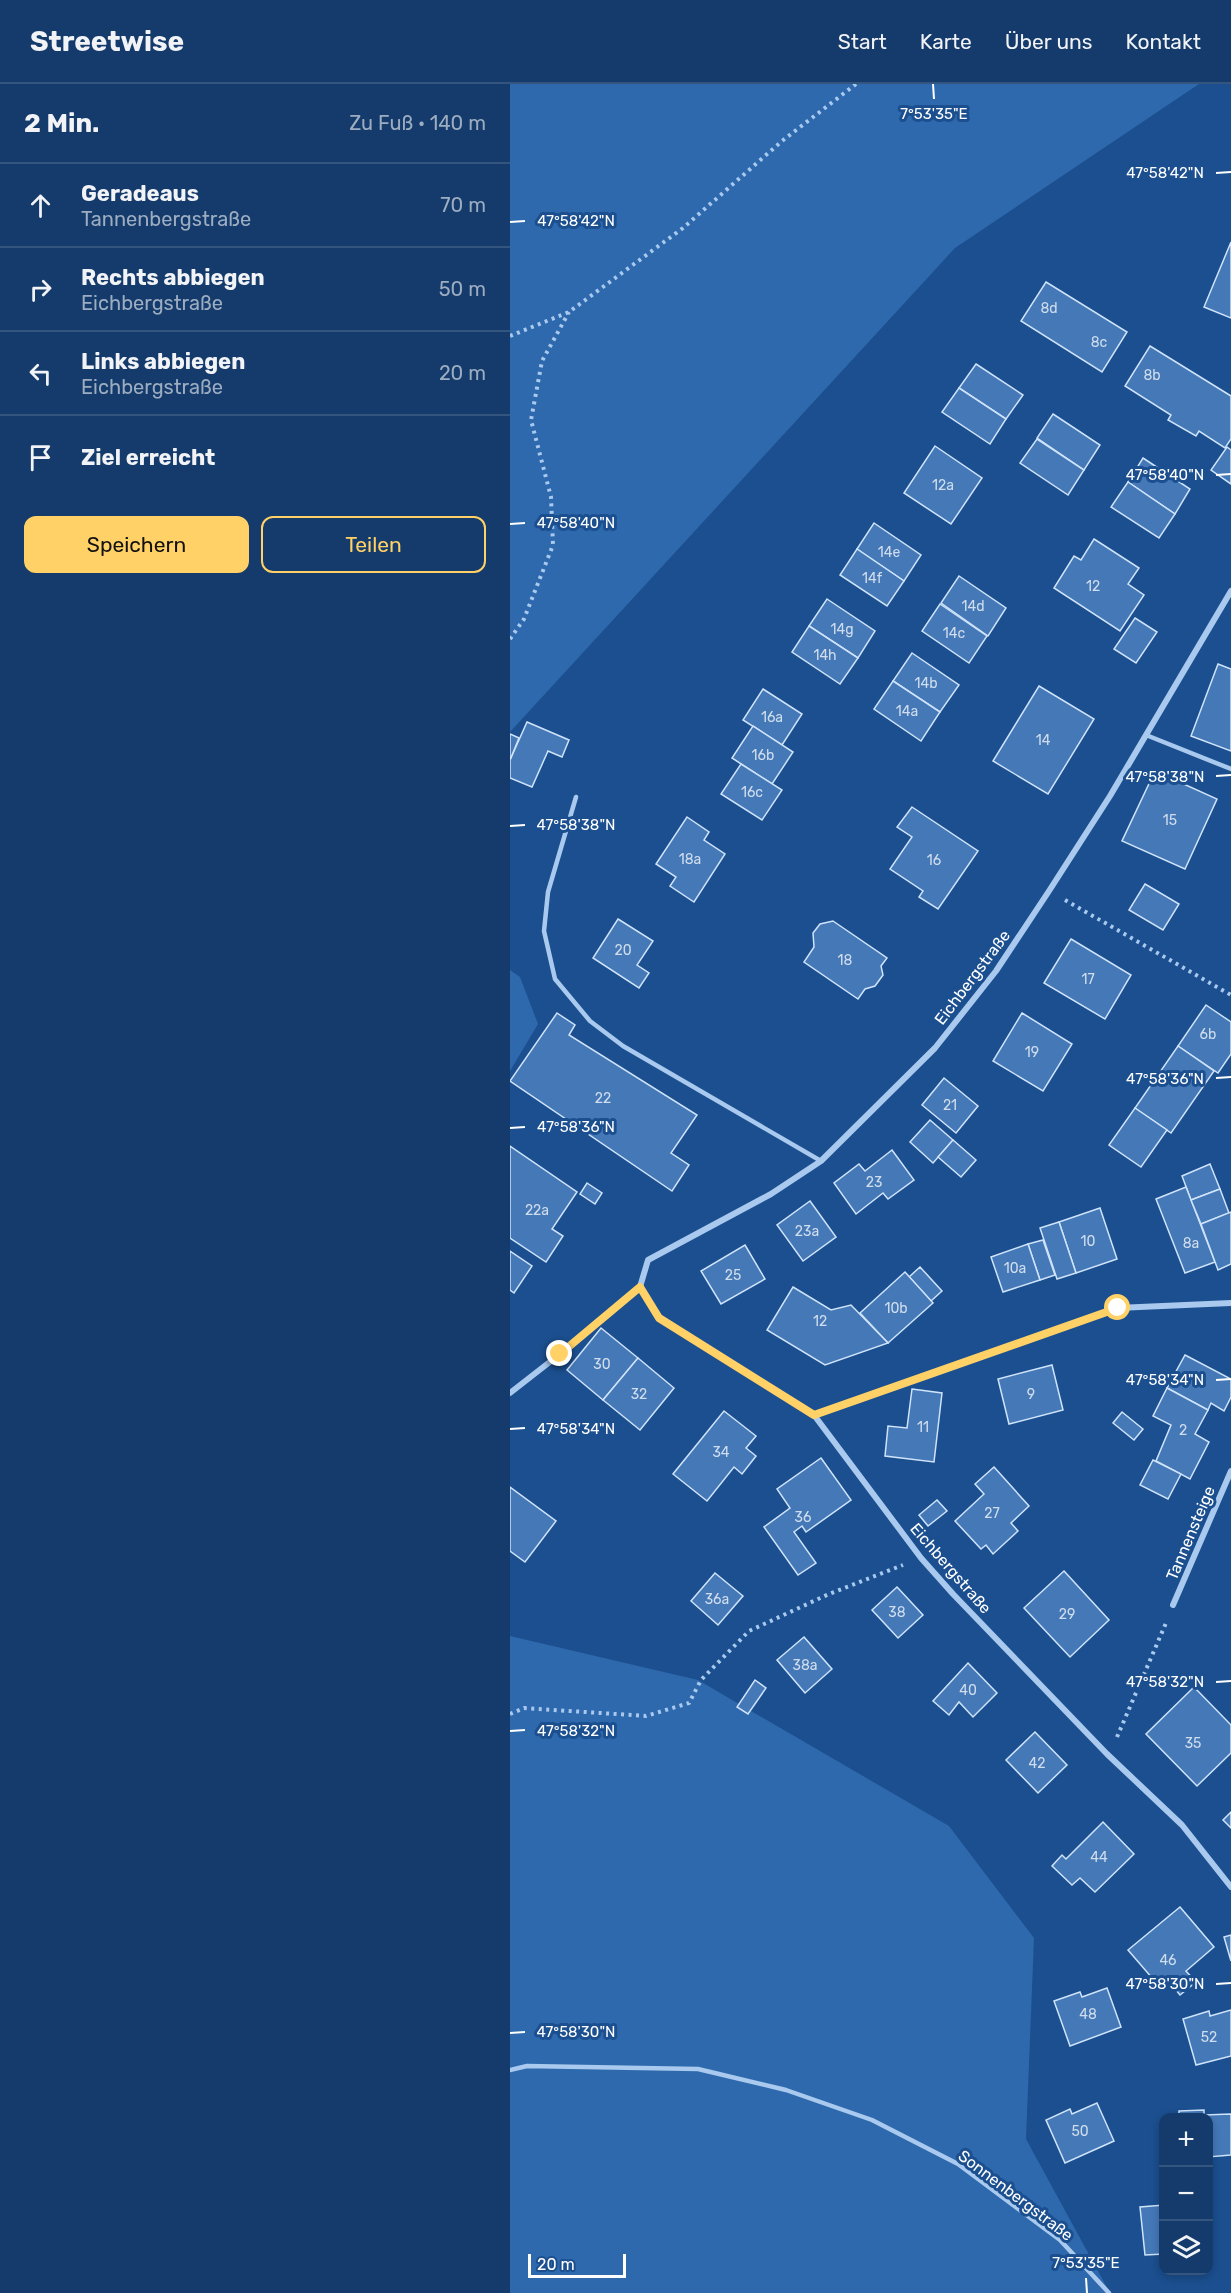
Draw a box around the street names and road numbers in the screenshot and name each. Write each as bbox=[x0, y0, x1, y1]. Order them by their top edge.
street label: Eichbergstraße bbox=[931, 926, 1014, 1028]
street label: Tannensteige bbox=[1162, 1483, 1219, 1583]
street label: Eichbergstraße bbox=[906, 1519, 995, 1617]
street label: Sonnenbergstraße bbox=[955, 2146, 1077, 2245]

